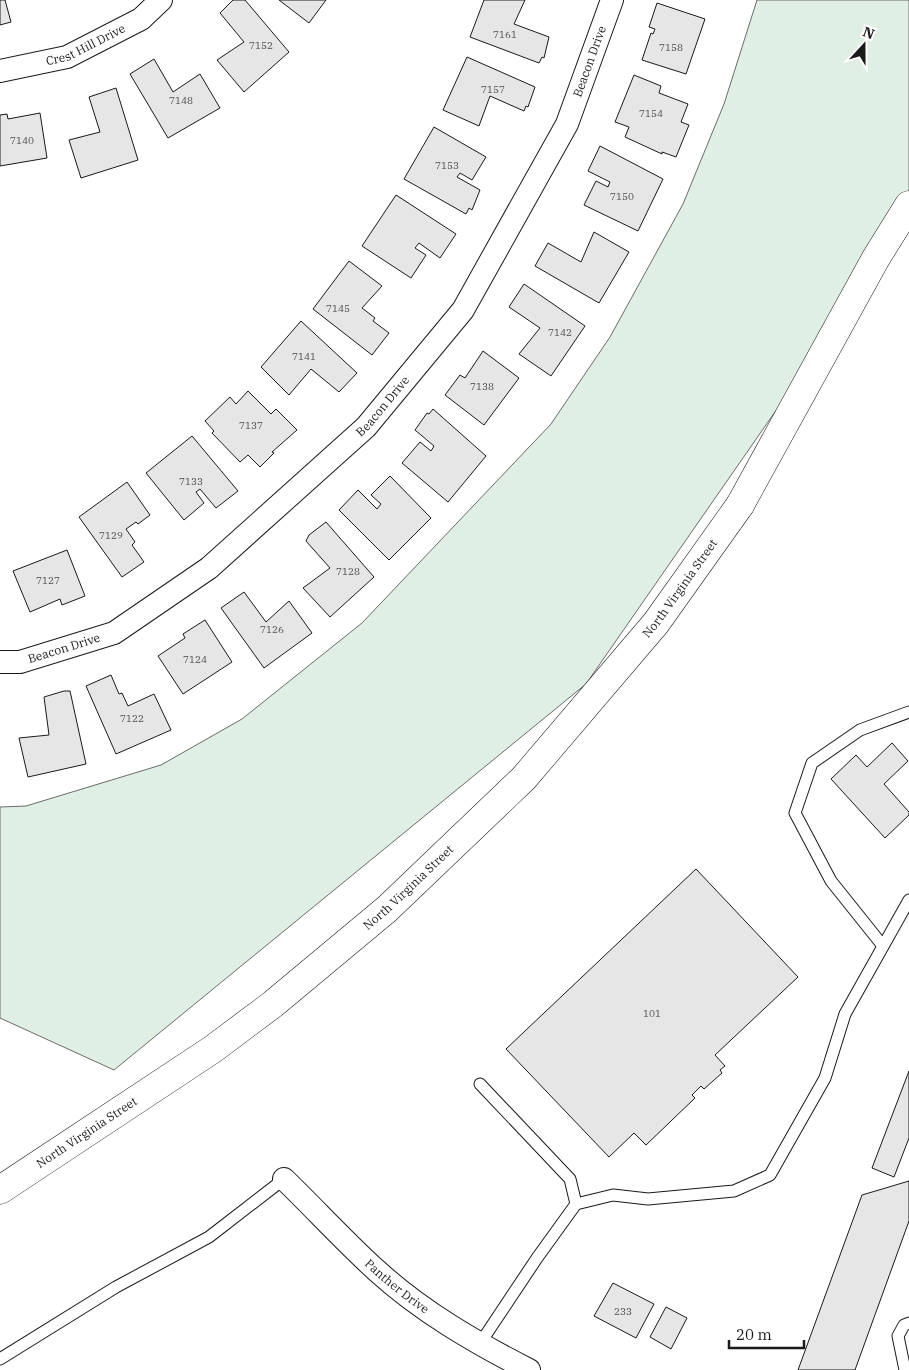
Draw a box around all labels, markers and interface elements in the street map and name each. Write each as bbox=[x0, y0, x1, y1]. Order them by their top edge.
street label: Crest Hill Drive bbox=[44, 20, 128, 68]
north arrow bbox=[839, 20, 889, 70]
text: N bbox=[860, 22, 877, 43]
street label: Beacon Drive bbox=[569, 24, 609, 99]
house number: 7161 bbox=[493, 28, 517, 41]
house number: 7152 bbox=[249, 39, 273, 52]
house number: 7158 bbox=[659, 41, 683, 54]
house number: 7157 bbox=[481, 83, 505, 96]
house number: 7148 bbox=[169, 94, 193, 107]
house number: 7154 bbox=[639, 107, 663, 120]
house number: 7140 bbox=[10, 134, 34, 147]
house number: 7153 bbox=[435, 159, 459, 172]
house number: 7150 bbox=[610, 190, 634, 203]
house number: 7145 bbox=[326, 302, 350, 315]
house number: 7142 bbox=[548, 326, 572, 339]
house number: 7141 bbox=[292, 350, 316, 363]
street label: Beacon Drive bbox=[353, 373, 412, 440]
house number: 7138 bbox=[470, 380, 494, 393]
house number: 7137 bbox=[239, 419, 263, 432]
house number: 7133 bbox=[179, 475, 203, 488]
house number: 7129 bbox=[99, 529, 123, 542]
street label: North Virginia Street bbox=[639, 536, 720, 640]
house number: 7128 bbox=[336, 565, 360, 578]
house number: 7127 bbox=[36, 574, 60, 587]
house number: 7126 bbox=[260, 623, 284, 636]
street label: Beacon Drive bbox=[26, 630, 102, 666]
house number: 7124 bbox=[183, 653, 207, 666]
house number: 7122 bbox=[120, 712, 144, 725]
street label: North Virginia Street bbox=[360, 842, 456, 933]
house number: 101 bbox=[643, 1007, 661, 1020]
street label: North Virginia Street bbox=[33, 1093, 140, 1171]
street label: Panther Drive bbox=[362, 1256, 432, 1316]
house number: 233 bbox=[614, 1305, 632, 1318]
scale bar bbox=[729, 1318, 804, 1350]
text: 20 m bbox=[736, 1325, 772, 1344]

